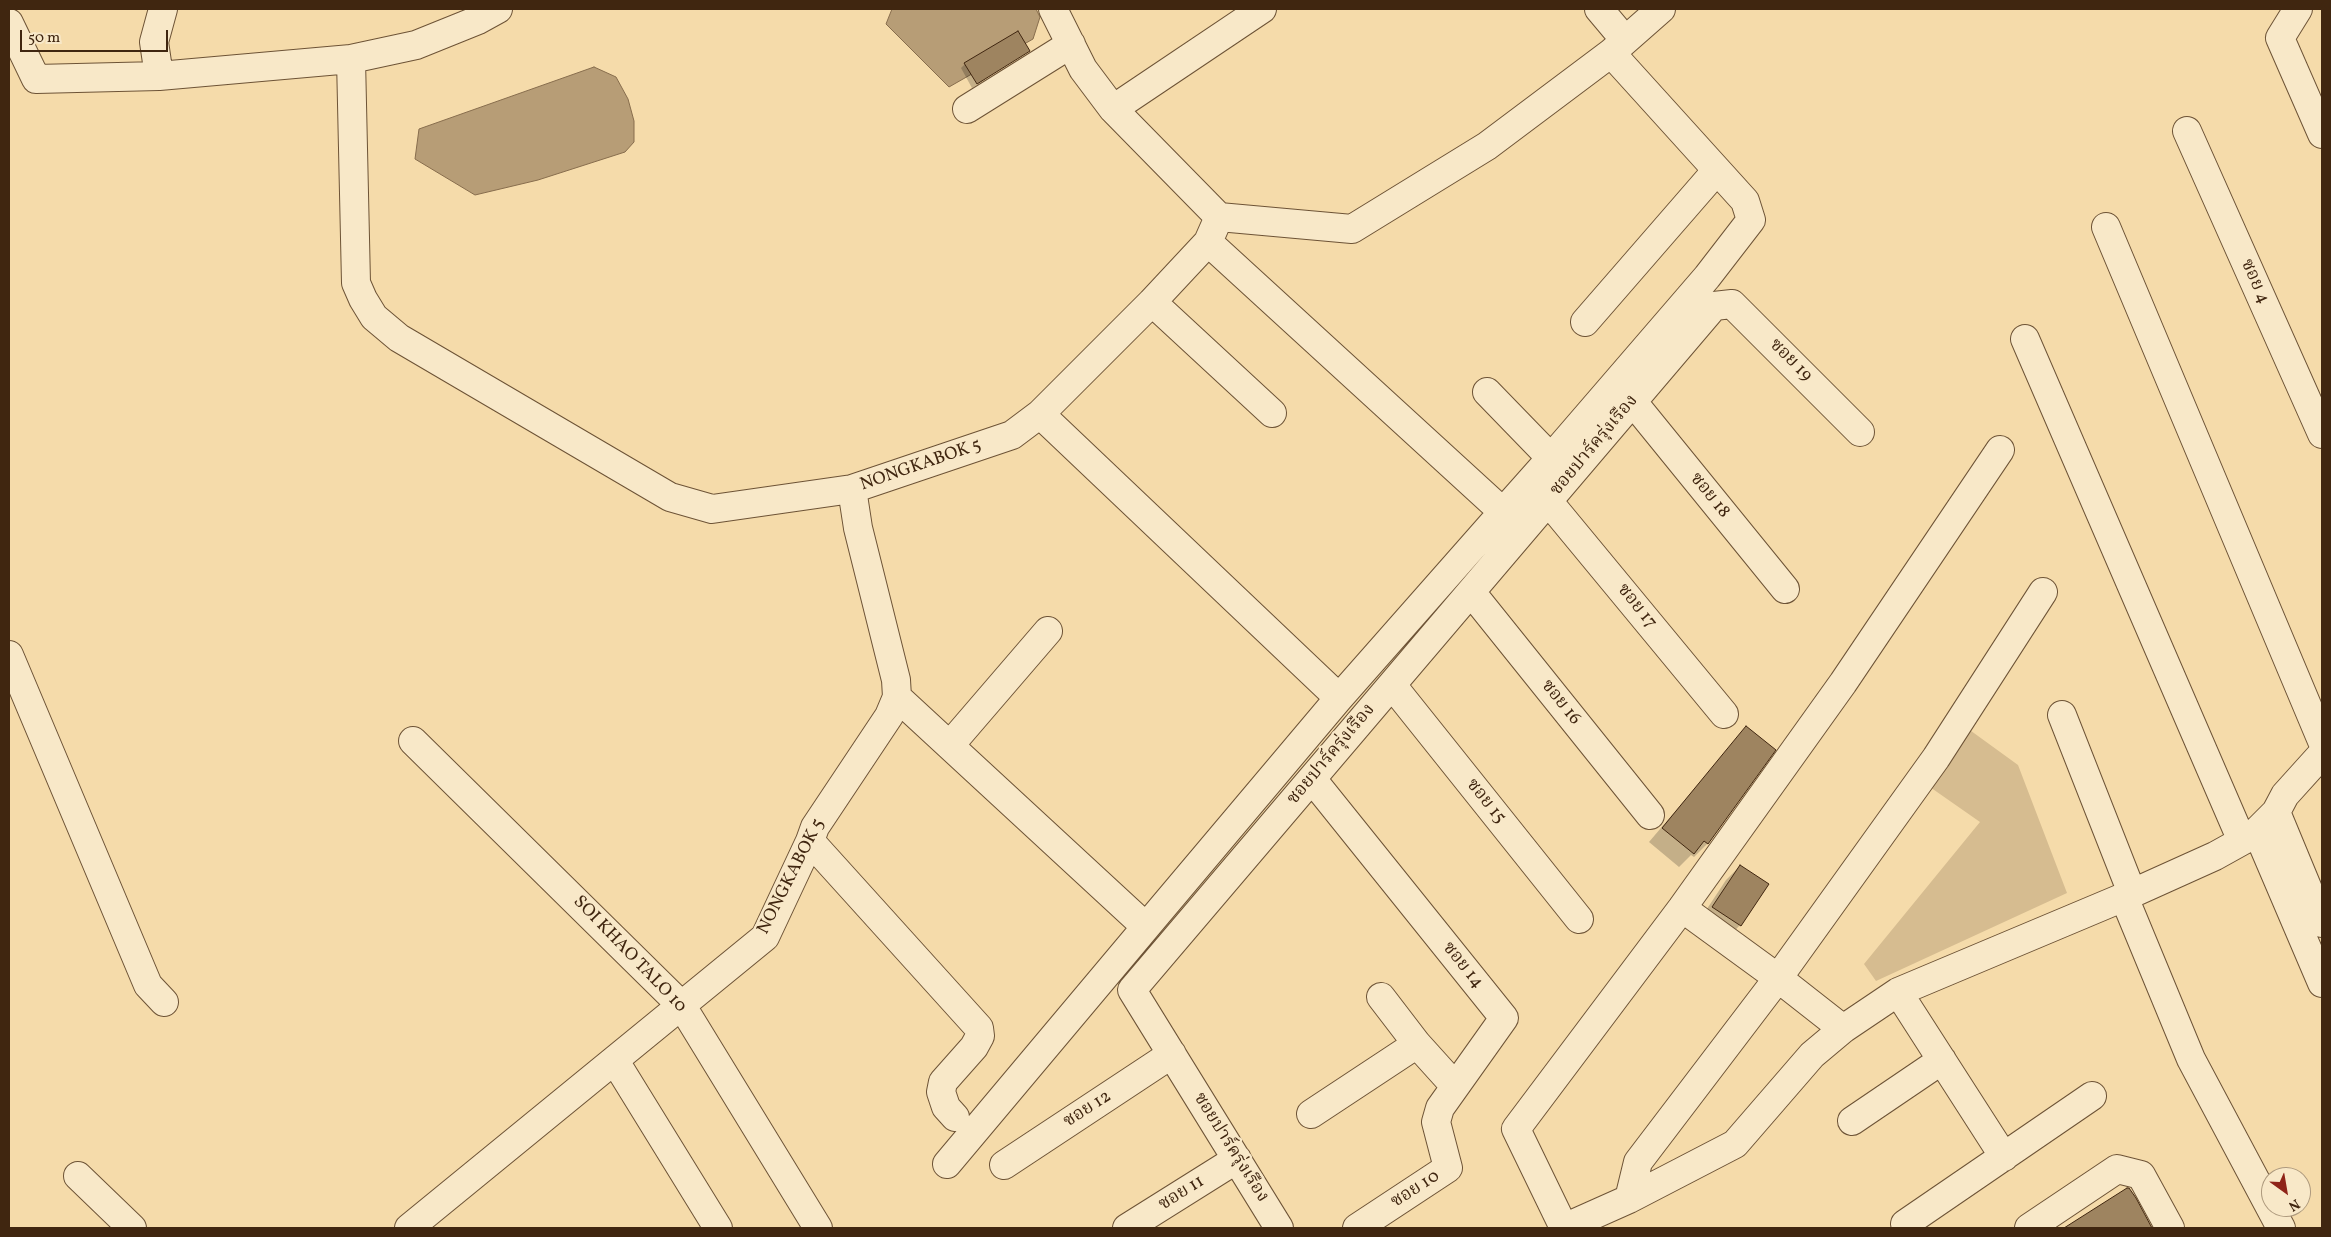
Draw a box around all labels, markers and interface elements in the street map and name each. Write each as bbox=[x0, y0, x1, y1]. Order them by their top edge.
scale bar bbox=[22, 20, 170, 52]
text: 50 m bbox=[28, 28, 60, 49]
street label: ซอย 4 bbox=[2235, 256, 2273, 308]
street label: ซอย 19 bbox=[1764, 335, 1816, 387]
street label: ซอยปาร์ครุ่งเรือง bbox=[1546, 391, 1644, 501]
street label: NONGKABOK 5 bbox=[858, 435, 984, 497]
street label: ซอย 18 bbox=[1684, 469, 1734, 523]
street label: ซอย 17 bbox=[1611, 580, 1661, 634]
street label: ซอย 16 bbox=[1535, 676, 1585, 730]
street label: ซอยปาร์ครุ่งเรือง bbox=[1283, 700, 1381, 810]
street label: ซอย 15 bbox=[1460, 775, 1510, 829]
street label: NONGKABOK 5 bbox=[754, 816, 830, 938]
street label: SOI KHAO TALO 10 bbox=[568, 892, 690, 1018]
street label: ซอย 14 bbox=[1437, 938, 1487, 994]
street label: ซอย 12 bbox=[1060, 1087, 1116, 1133]
street label: ซอยปาร์ครุ่งเรือง bbox=[1188, 1089, 1272, 1207]
street label: ซอย 10 bbox=[1388, 1166, 1444, 1214]
north arrow bbox=[2261, 1167, 2311, 1217]
street label: ซอย 11 bbox=[1155, 1172, 1209, 1216]
text: N bbox=[2284, 1194, 2303, 1215]

